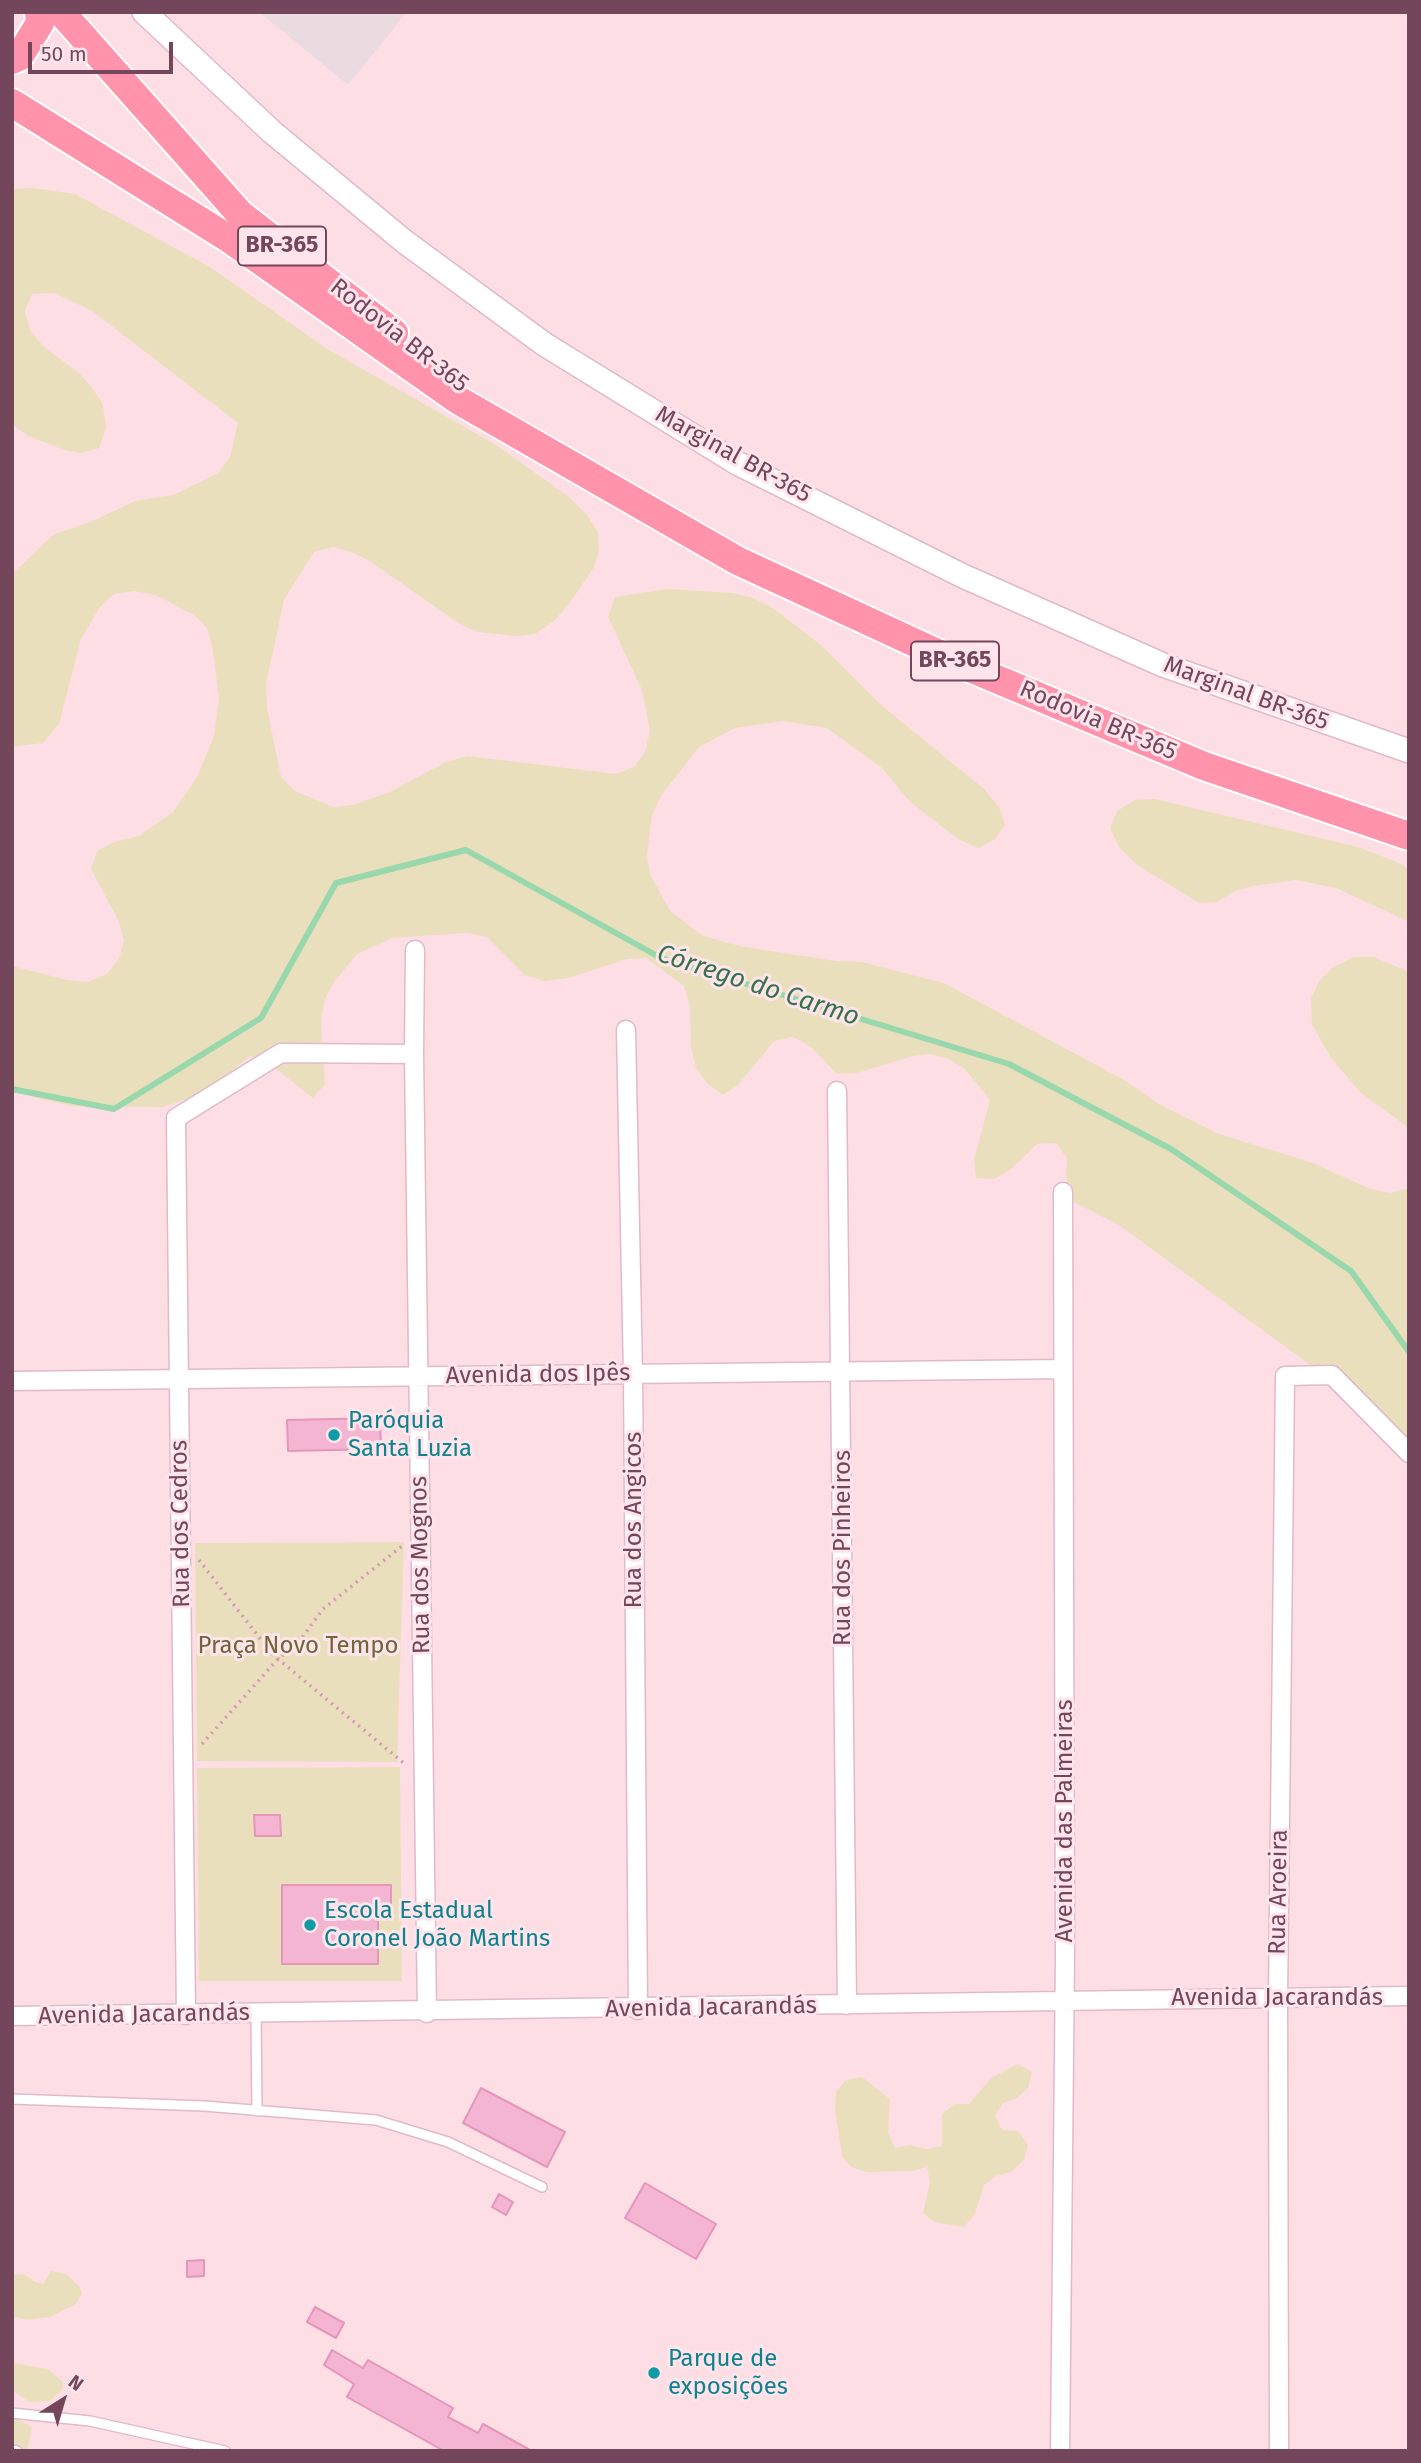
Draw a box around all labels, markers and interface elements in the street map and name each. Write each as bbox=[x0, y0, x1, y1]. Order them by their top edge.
scale bar bbox=[32, 28, 177, 72]
text: 50 m bbox=[41, 41, 87, 67]
road number: BR-365 bbox=[238, 227, 326, 266]
street label: Rodovia BR-365 bbox=[324, 273, 474, 399]
street label: Marginal BR-365 bbox=[650, 400, 816, 510]
road number: BR-365 bbox=[911, 642, 999, 680]
street label: Marginal BR-365 bbox=[1160, 651, 1332, 737]
street label: Rodovia BR-365 bbox=[1015, 675, 1181, 767]
water label: Córrego do Carmo bbox=[653, 939, 863, 1033]
street label: Avenida dos Ipês bbox=[445, 1359, 631, 1391]
place label: Paróquia Santa Luzia bbox=[348, 1407, 472, 1463]
marker: Paróquia Santa Luzia bbox=[326, 1427, 342, 1443]
street label: Rua dos Angicos bbox=[620, 1431, 648, 1609]
street label: Rua dos Cedros bbox=[165, 1440, 197, 1608]
street label: Rua dos Pinheiros bbox=[829, 1450, 857, 1646]
street label: Rua dos Mognos bbox=[405, 1476, 437, 1654]
park label: Praça Novo Tempo bbox=[198, 1632, 398, 1660]
street label: Avenida das Palmeiras bbox=[1051, 1699, 1079, 1943]
street label: Rua Aroeira bbox=[1264, 1829, 1294, 1955]
place label: Escola Estadual Coronel João Martins bbox=[324, 1897, 550, 1953]
marker: Escola Estadual Coronel João Martins bbox=[302, 1917, 318, 1933]
street label: Avenida Jacarandás bbox=[1171, 1984, 1383, 2012]
street label: Avenida Jacarandás bbox=[605, 1992, 817, 2024]
street label: Avenida Jacarandás bbox=[38, 1999, 250, 2031]
place label: Parque de exposições bbox=[668, 2345, 788, 2401]
north arrow bbox=[28, 2365, 98, 2435]
marker: Parque de exposições bbox=[646, 2365, 662, 2381]
text: N bbox=[64, 2370, 88, 2396]

